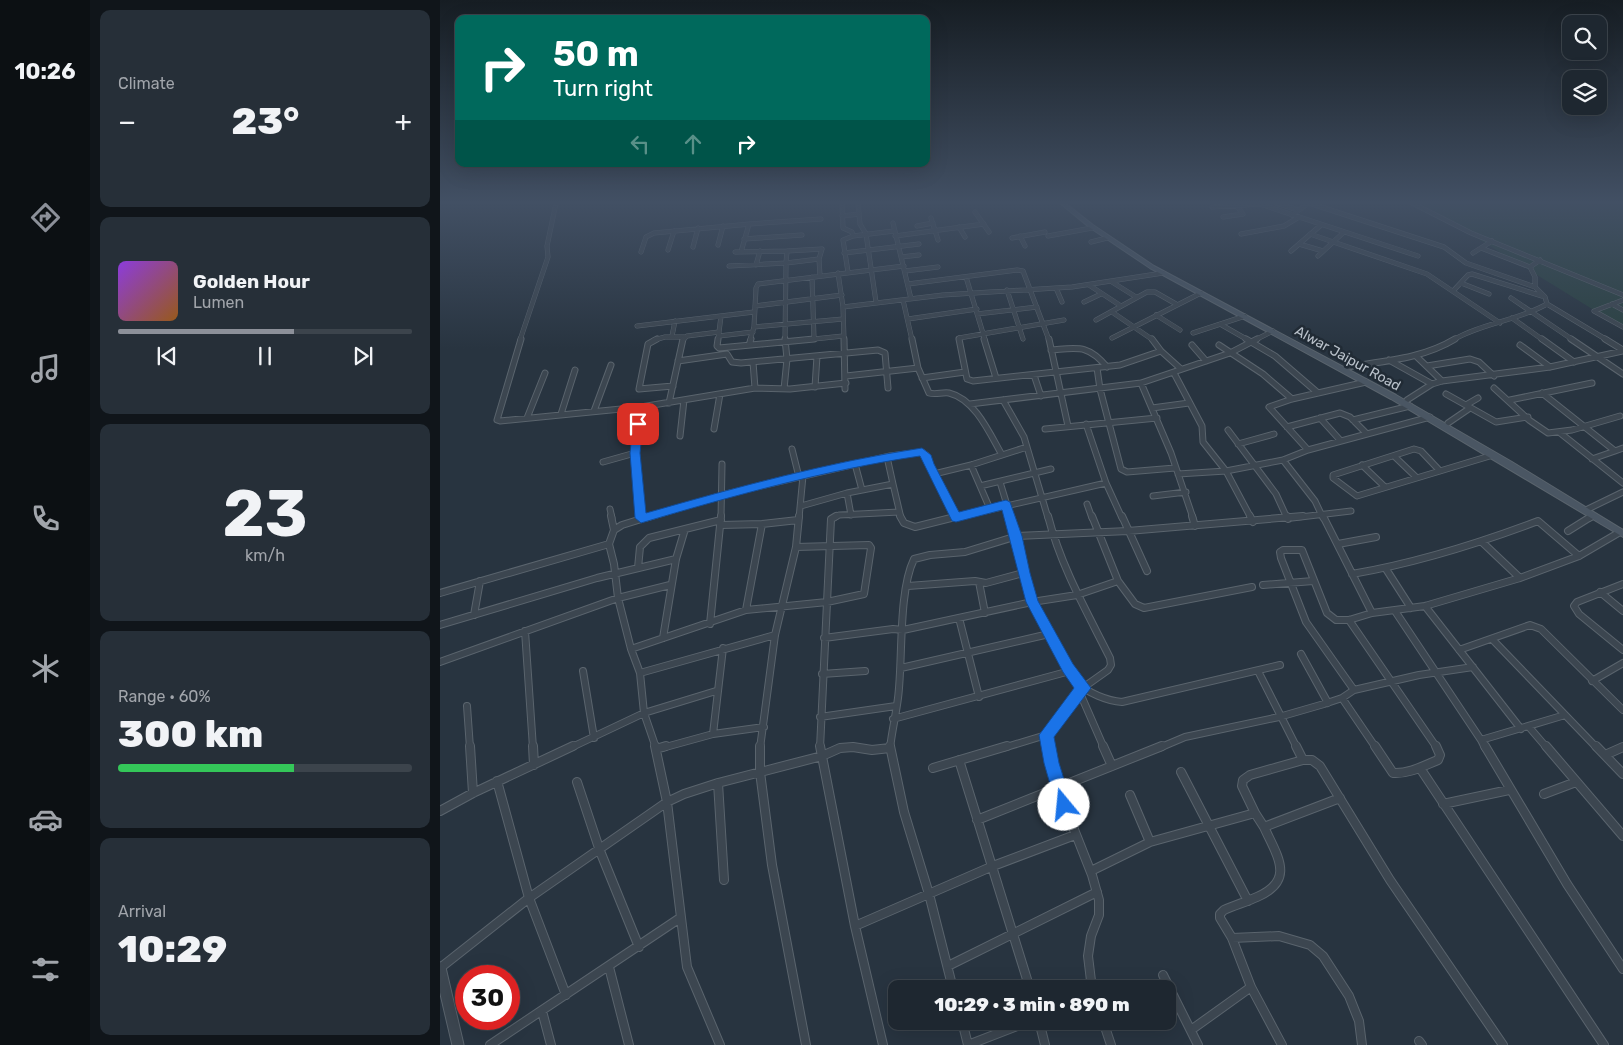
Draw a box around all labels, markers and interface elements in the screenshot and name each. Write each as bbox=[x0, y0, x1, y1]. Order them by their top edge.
map controls bbox=[1562, 15, 1607, 115]
button: search bbox=[1562, 15, 1607, 60]
text: 50 m bbox=[553, 33, 639, 75]
icon: right bbox=[470, 35, 535, 100]
text: 10:26 bbox=[15, 58, 75, 85]
button: layers bbox=[1562, 70, 1607, 115]
text: Climate bbox=[118, 74, 175, 93]
text: Turn right bbox=[553, 75, 653, 102]
text: 23° bbox=[232, 98, 299, 144]
text: − bbox=[118, 105, 136, 138]
text: + bbox=[395, 105, 412, 138]
icon: left bbox=[626, 130, 654, 158]
icon: ahead bbox=[679, 130, 707, 158]
icon: right bbox=[732, 130, 760, 158]
icon: directions bbox=[28, 200, 63, 235]
text: Golden Hour bbox=[193, 270, 310, 293]
text: Lumen bbox=[193, 293, 244, 312]
street label: Alwar Jaipur Road bbox=[1292, 322, 1404, 395]
icon: previous bbox=[153, 342, 181, 370]
icon: pause bbox=[251, 342, 279, 370]
icon: next bbox=[349, 342, 377, 370]
icon: music bbox=[28, 351, 63, 386]
pin bbox=[617, 403, 659, 445]
icon: arrive bbox=[624, 410, 652, 438]
text: 23 bbox=[222, 475, 308, 552]
icon: phone bbox=[28, 501, 63, 536]
text: km/h bbox=[245, 546, 285, 565]
icon: climate bbox=[28, 651, 63, 686]
text: Range · 60% bbox=[118, 687, 211, 706]
text: 300 km bbox=[118, 711, 263, 757]
position arrow bbox=[1037, 778, 1089, 830]
icon: car bbox=[28, 802, 63, 837]
text: Arrival bbox=[118, 902, 166, 921]
text: 10:29 bbox=[118, 926, 227, 972]
icon: filters bbox=[28, 952, 63, 987]
speed limit sign: 30 bbox=[455, 965, 520, 1030]
text: 10:29 · 3 min · 890 m bbox=[934, 993, 1130, 1016]

